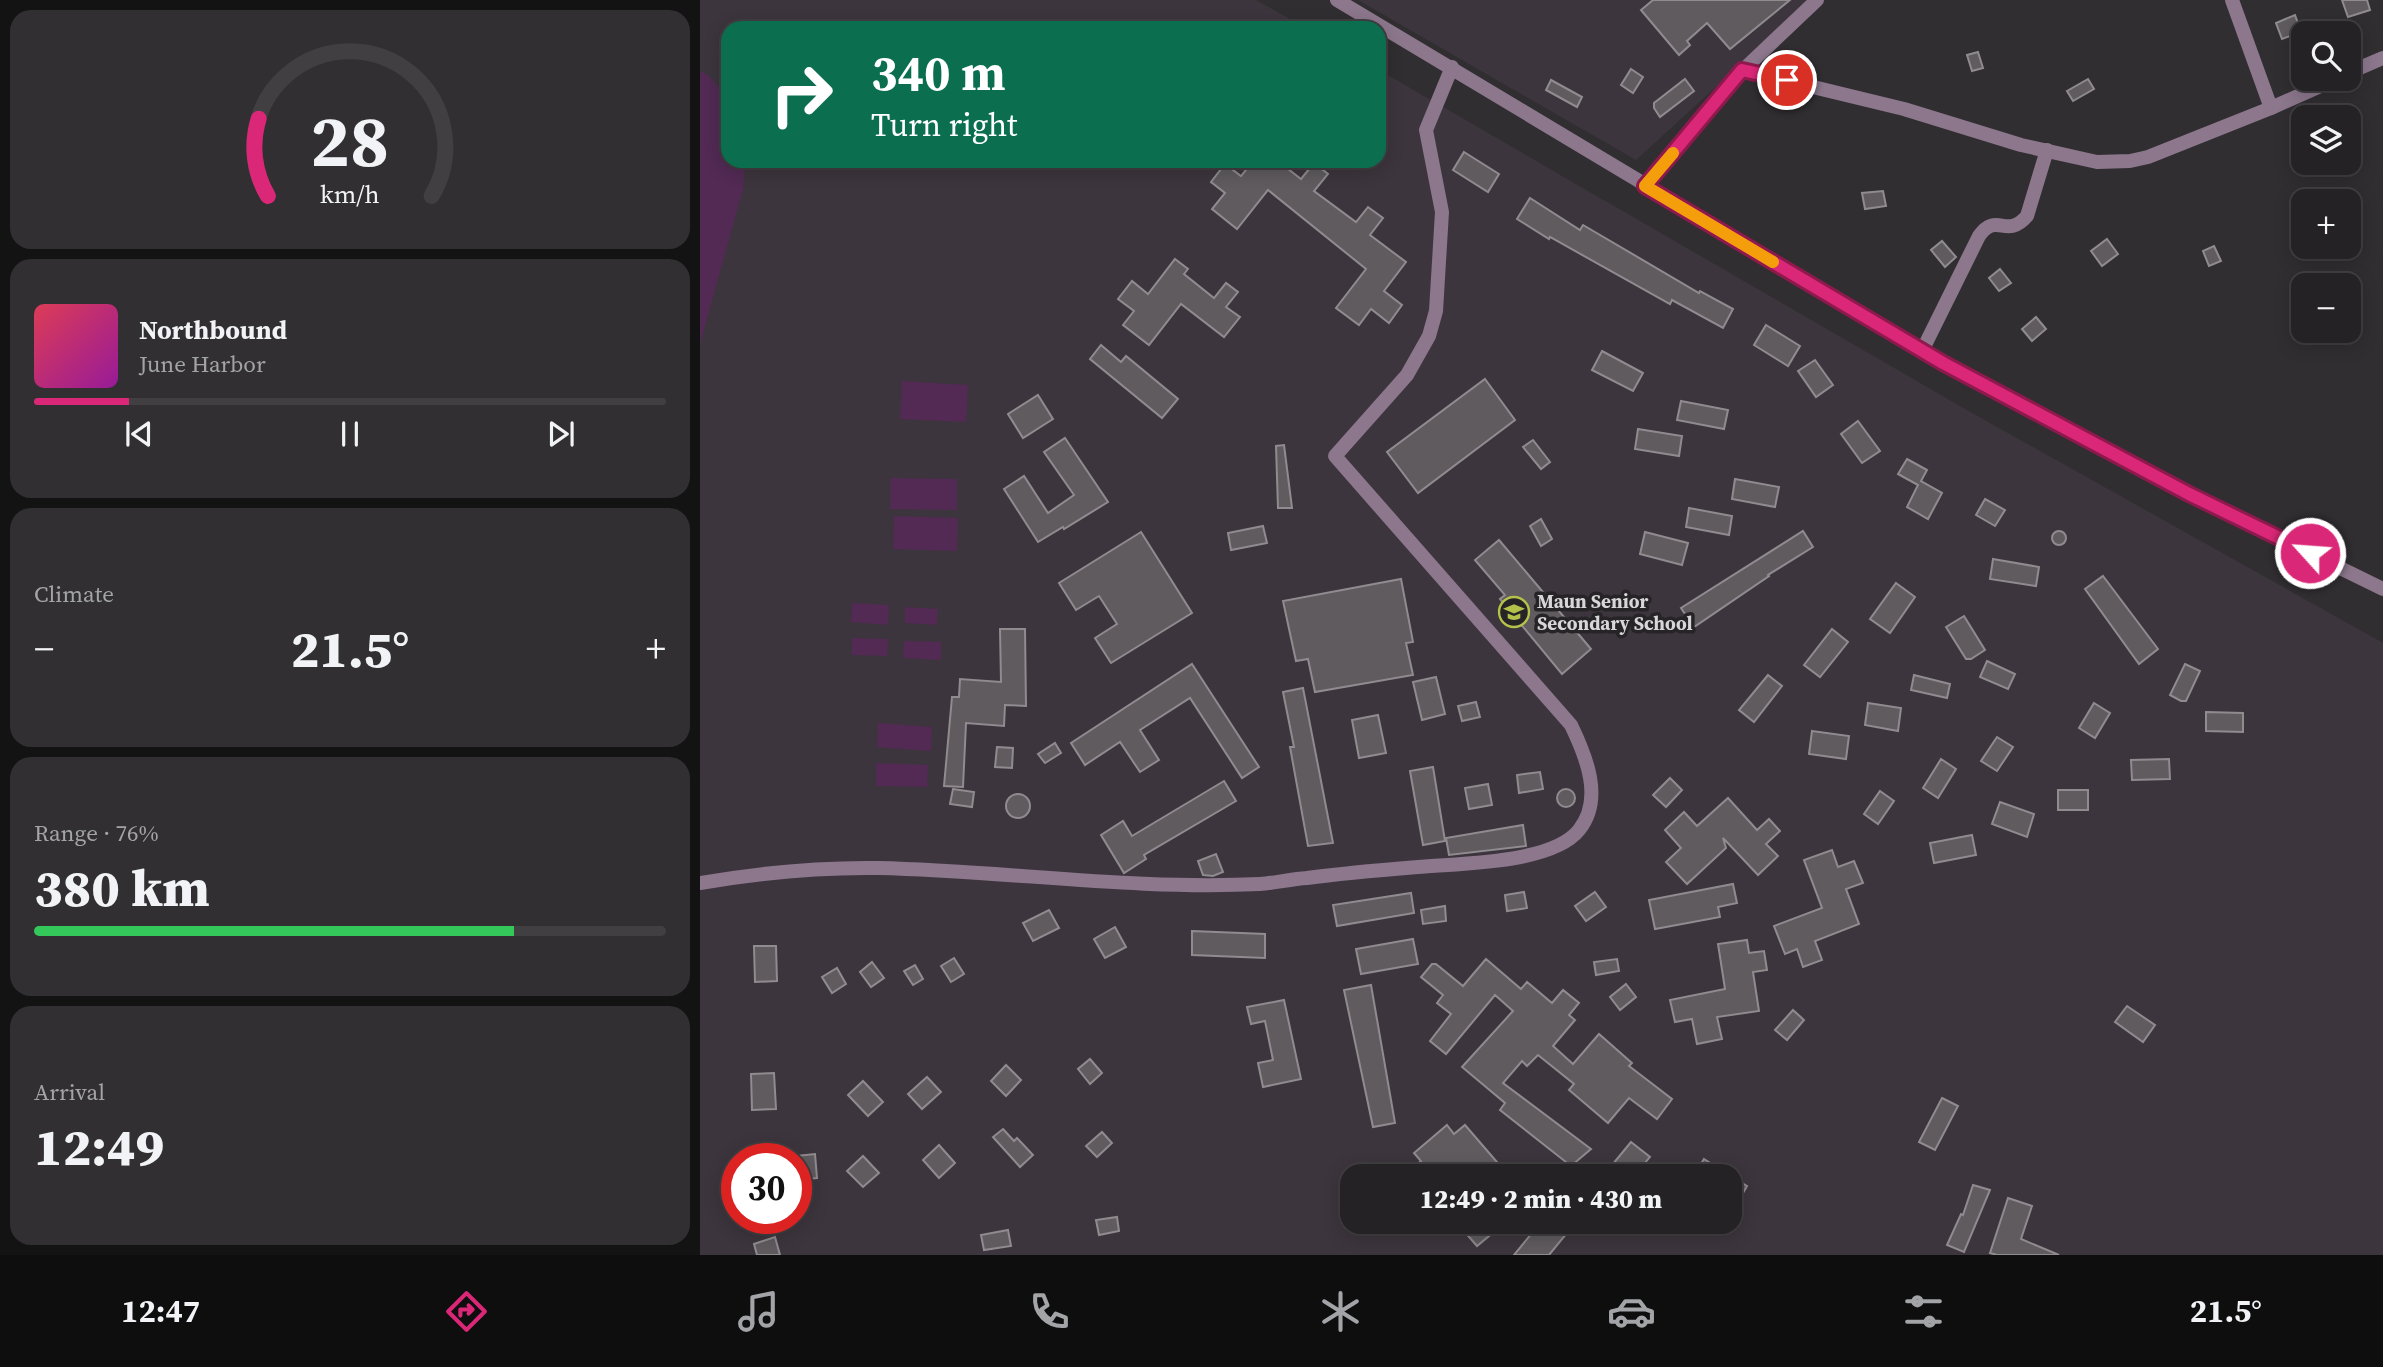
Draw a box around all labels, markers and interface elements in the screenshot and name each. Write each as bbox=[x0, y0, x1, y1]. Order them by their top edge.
map controls bbox=[2291, 21, 2361, 343]
button: search bbox=[2291, 21, 2361, 91]
text: 340 m bbox=[871, 39, 1006, 106]
icon: right bbox=[756, 49, 847, 140]
pin bbox=[1757, 50, 1817, 110]
icon: arrive bbox=[1768, 61, 1806, 99]
text: 28 bbox=[311, 91, 389, 190]
text: Turn right bbox=[871, 103, 1017, 147]
button: layers bbox=[2291, 105, 2361, 175]
text: km/h bbox=[320, 176, 380, 210]
button: + bbox=[2291, 189, 2361, 259]
button: − bbox=[2291, 273, 2361, 343]
text: Northbound bbox=[139, 312, 287, 348]
text: June Harbor bbox=[139, 348, 266, 380]
icon: previous bbox=[120, 415, 158, 453]
icon: pause bbox=[331, 415, 369, 453]
icon: next bbox=[542, 415, 580, 453]
position arrow bbox=[2273, 516, 2347, 590]
text: Climate bbox=[34, 578, 114, 610]
place label: Maun Senior Secondary School bbox=[1537, 588, 1693, 636]
school or university icon: Maun Senior Secondary School bbox=[1497, 595, 1531, 629]
text: 21.5° bbox=[291, 613, 409, 684]
text: − bbox=[34, 623, 54, 675]
text: + bbox=[646, 623, 666, 675]
text: Range · 76% bbox=[34, 817, 159, 849]
text: 380 km bbox=[34, 852, 210, 923]
text: Arrival bbox=[34, 1076, 105, 1108]
text: 12:49 bbox=[34, 1111, 164, 1182]
speed limit sign: 30 bbox=[721, 1143, 812, 1234]
text: 12:49 · 2 min · 430 m bbox=[1420, 1181, 1662, 1217]
icon: directions bbox=[442, 1287, 491, 1336]
icon: music bbox=[734, 1287, 783, 1336]
icon: phone bbox=[1025, 1287, 1074, 1336]
icon: climate bbox=[1316, 1287, 1365, 1336]
icon: car bbox=[1607, 1287, 1656, 1336]
icon: filters bbox=[1899, 1287, 1948, 1336]
text: 12:47 bbox=[121, 1289, 200, 1333]
text: 21.5° bbox=[2190, 1289, 2262, 1333]

